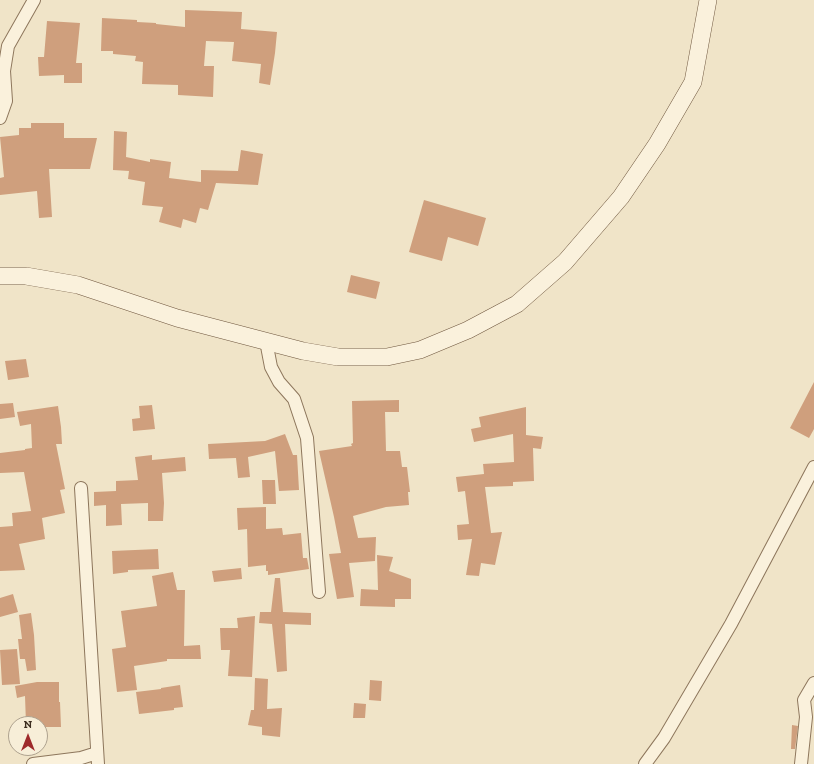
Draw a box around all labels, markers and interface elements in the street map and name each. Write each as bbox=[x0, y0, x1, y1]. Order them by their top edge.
north arrow bbox=[8, 716, 48, 756]
text: N bbox=[24, 718, 32, 731]

